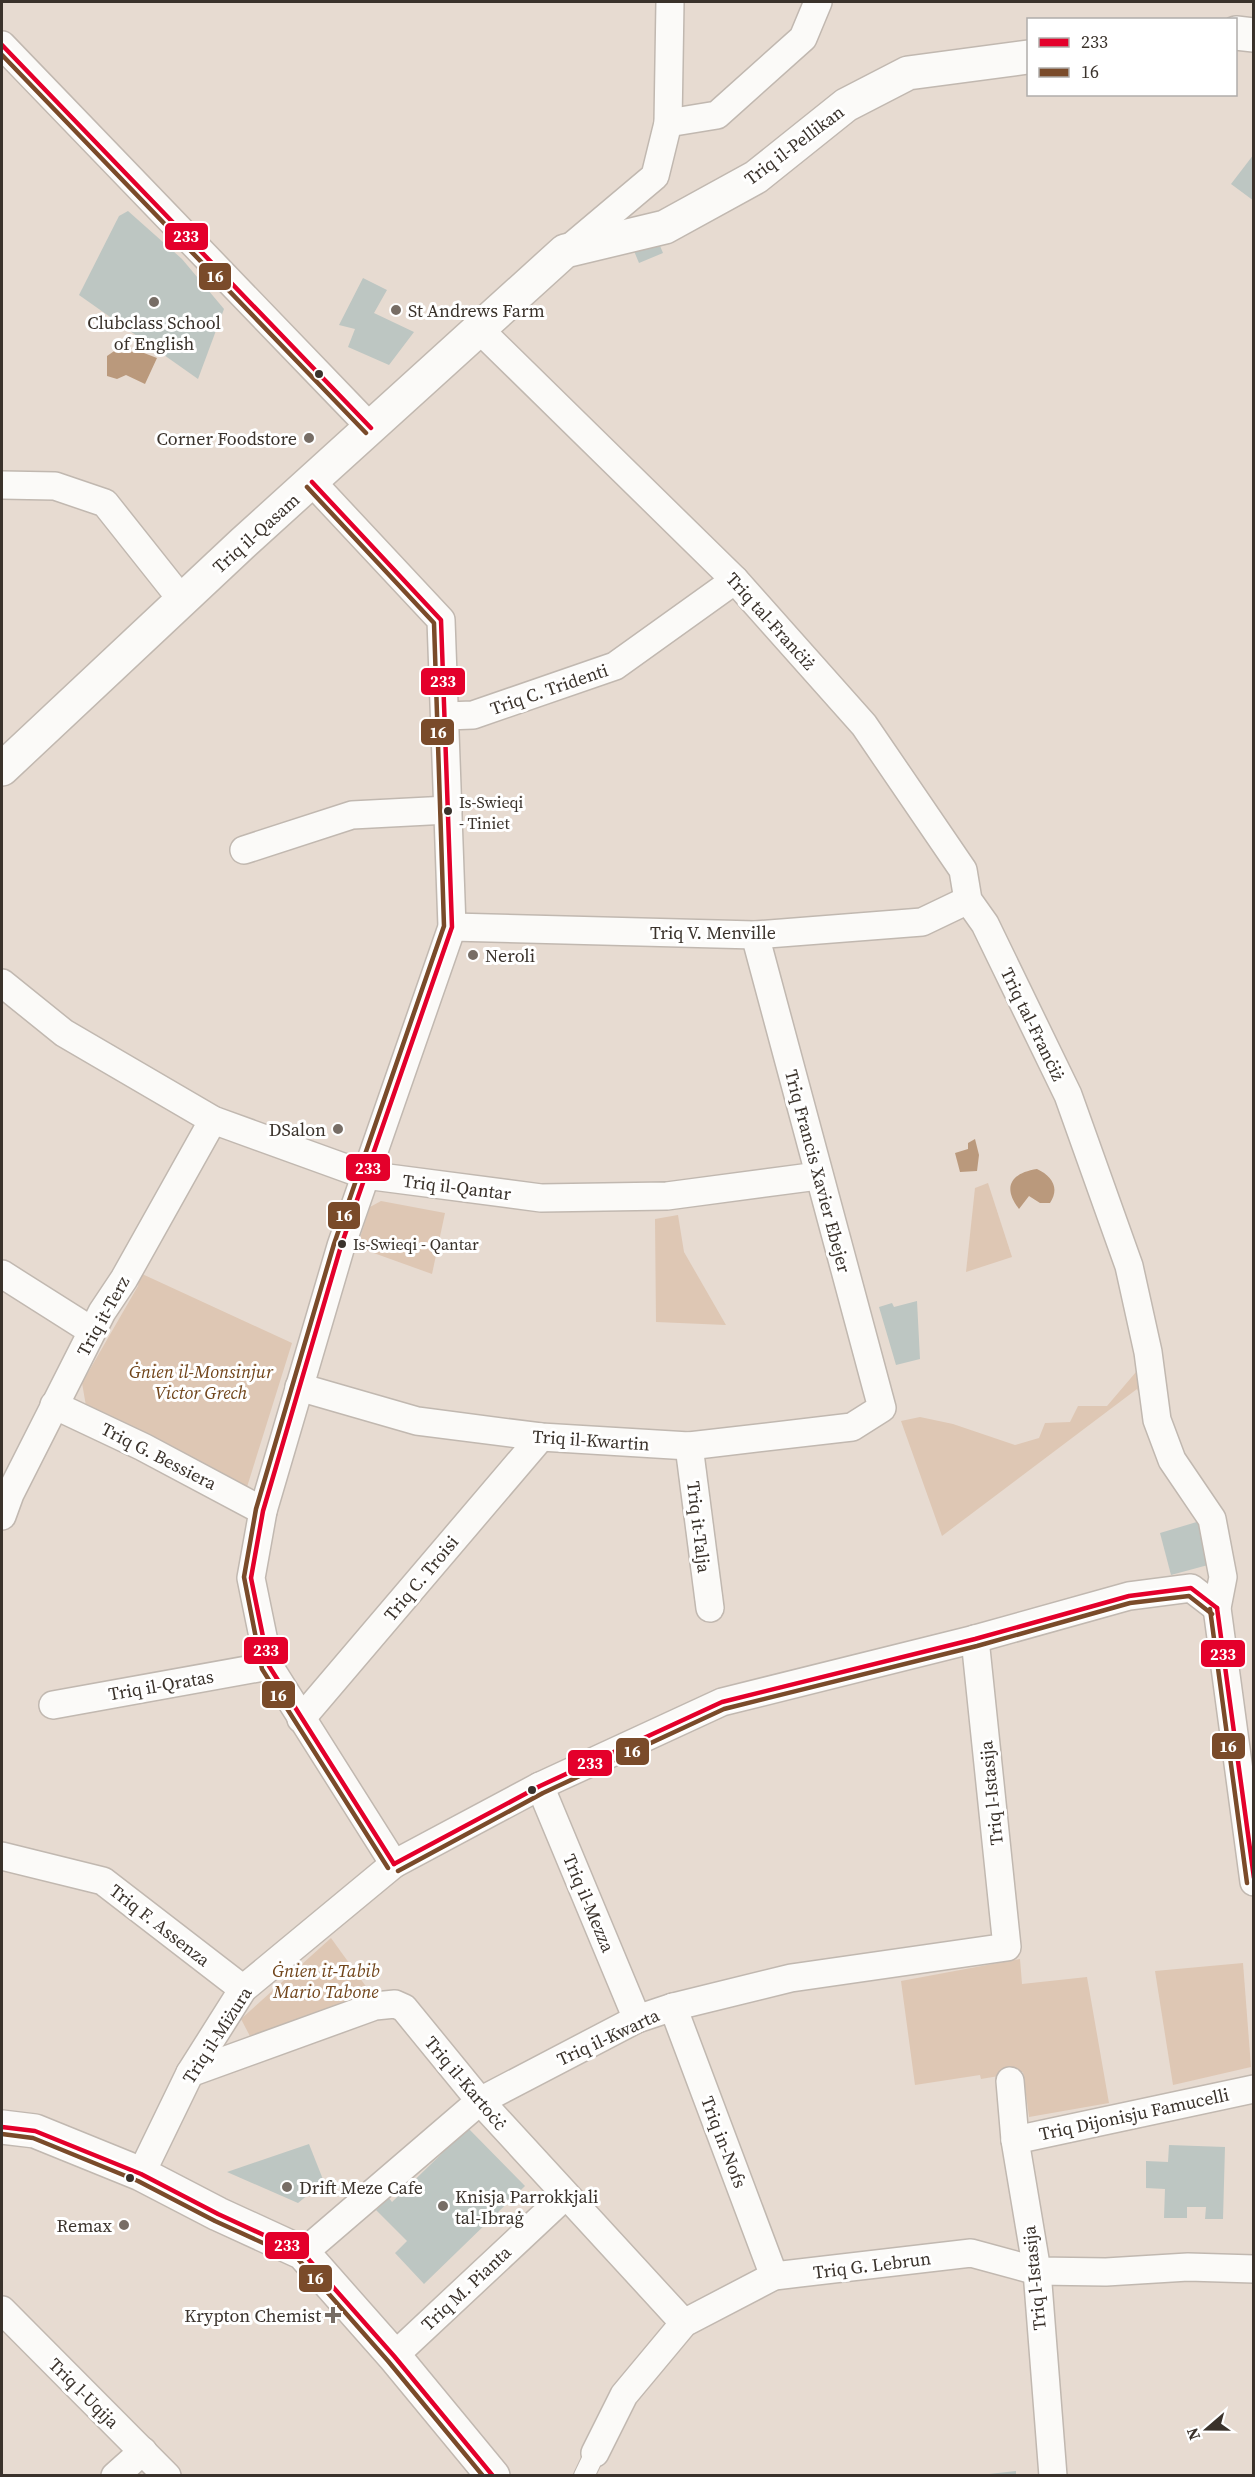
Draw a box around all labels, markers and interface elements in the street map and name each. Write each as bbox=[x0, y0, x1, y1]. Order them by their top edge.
legend bbox=[1027, 18, 1237, 96]
text: 233 bbox=[1081, 29, 1108, 54]
text: 16 bbox=[1081, 59, 1099, 84]
street label: Triq il-Pellikan bbox=[739, 99, 849, 191]
line badge: 233 bbox=[164, 222, 209, 251]
text: 233 bbox=[173, 225, 199, 247]
line badge: 16 bbox=[198, 262, 232, 291]
text: 16 bbox=[206, 265, 224, 287]
marker: Clubclass School of English bbox=[147, 295, 161, 309]
place label: St Andrews Farm bbox=[408, 298, 545, 323]
marker: St Andrews Farm bbox=[389, 303, 403, 317]
place label: Clubclass School of English bbox=[87, 310, 221, 356]
unlabelled marker bbox=[313, 368, 325, 380]
place label: Corner Foodstore bbox=[156, 426, 297, 451]
marker: Corner Foodstore bbox=[302, 431, 316, 445]
street label: Triq il-Qasam bbox=[207, 487, 305, 579]
street label: Triq tal-Franċiż bbox=[720, 567, 822, 675]
street label: Triq C. Tridenti bbox=[487, 657, 611, 721]
line badge: 233 bbox=[420, 667, 466, 696]
text: 233 bbox=[430, 670, 456, 692]
line badge: 16 bbox=[420, 718, 455, 746]
text: 16 bbox=[429, 721, 447, 743]
place label: Is-Swieqi - Tiniet bbox=[459, 791, 523, 834]
marker: Is-Swieqi - Tiniet bbox=[442, 805, 454, 817]
street label: Triq V. Menville bbox=[650, 920, 776, 945]
place label: Neroli bbox=[485, 943, 535, 968]
marker: Neroli bbox=[466, 948, 480, 962]
street label: Triq tal-Franċiż bbox=[995, 963, 1071, 1085]
street label: Triq Francis Xavier Ebejer bbox=[779, 1067, 857, 1276]
place label: DSalon bbox=[269, 1117, 326, 1142]
marker: DSalon bbox=[331, 1122, 345, 1136]
line badge: 233 bbox=[345, 1153, 391, 1182]
text: 233 bbox=[355, 1157, 381, 1179]
street label: Triq il-Qantar bbox=[401, 1168, 513, 1206]
line badge: 16 bbox=[327, 1201, 361, 1230]
text: 16 bbox=[335, 1204, 353, 1226]
place label: Is-Swieqi - Qantar bbox=[353, 1233, 479, 1255]
marker: Is-Swieqi - Qantar bbox=[336, 1238, 348, 1250]
street label: Triq it-Terz bbox=[71, 1271, 135, 1361]
park label: Ġnien il-Monsinjur Victor Grech bbox=[129, 1359, 274, 1405]
street label: Triq G. Bessiera bbox=[97, 1416, 222, 1496]
street label: Triq il-Kwartin bbox=[532, 1423, 651, 1457]
street label: Triq it-Talja bbox=[681, 1480, 717, 1575]
street label: Triq C. Troisi bbox=[378, 1530, 464, 1626]
line badge: 233 bbox=[243, 1636, 289, 1665]
text: 233 bbox=[253, 1639, 279, 1661]
line badge: 233 bbox=[1200, 1639, 1246, 1668]
text: 233 bbox=[1210, 1643, 1236, 1665]
street label: Triq il-Qratas bbox=[107, 1663, 216, 1707]
line badge: 16 bbox=[261, 1680, 296, 1709]
text: 16 bbox=[269, 1684, 287, 1706]
line badge: 16 bbox=[1211, 1732, 1246, 1760]
text: 16 bbox=[1219, 1735, 1237, 1757]
line badge: 16 bbox=[615, 1737, 650, 1766]
street label: Triq l-Istasija bbox=[973, 1739, 1009, 1847]
text: 16 bbox=[623, 1740, 641, 1762]
line badge: 233 bbox=[567, 1749, 613, 1777]
text: 233 bbox=[577, 1752, 603, 1774]
unlabelled marker bbox=[526, 1784, 538, 1796]
street label: Triq il-Mezza bbox=[557, 1850, 621, 1957]
street label: Triq F. Assenza bbox=[105, 1878, 216, 1973]
park label: Ġnien it-Tabib Mario Tabone bbox=[272, 1958, 380, 2004]
street label: Triq il-Miżura bbox=[176, 1981, 258, 2088]
street label: Triq il-Kwarta bbox=[553, 2002, 664, 2072]
street label: Triq il-Kartoċċ bbox=[419, 2031, 513, 2136]
street label: Triq Dijonisju Famucelli bbox=[1037, 2082, 1231, 2146]
street label: Triq in-Nofs bbox=[695, 2093, 753, 2192]
unlabelled marker bbox=[124, 2172, 136, 2184]
place label: Drift Meze Cafe bbox=[299, 2175, 423, 2200]
marker: Drift Meze Cafe bbox=[280, 2180, 294, 2194]
place label: Knisja Parrokkjali tal-Ibraġ bbox=[455, 2184, 598, 2230]
marker: Knisja Parrokkjali tal-Ibraġ bbox=[436, 2199, 450, 2213]
place label: Remax bbox=[56, 2213, 113, 2238]
marker: Remax bbox=[117, 2218, 131, 2232]
street label: Triq l-Istasija bbox=[1016, 2224, 1052, 2332]
line badge: 233 bbox=[264, 2231, 310, 2260]
text: 233 bbox=[274, 2234, 300, 2256]
street label: Triq M. Pianta bbox=[416, 2239, 517, 2336]
street label: Triq G. Lebrun bbox=[812, 2245, 932, 2285]
line badge: 16 bbox=[298, 2264, 333, 2293]
text: 16 bbox=[306, 2267, 324, 2289]
place label: Krypton Chemist bbox=[184, 2303, 321, 2328]
marker: Krypton Chemist bbox=[326, 2308, 340, 2322]
street label: Triq l-Uqija bbox=[43, 2352, 125, 2434]
north arrow bbox=[1177, 2399, 1237, 2459]
text: N bbox=[1180, 2425, 1205, 2443]

